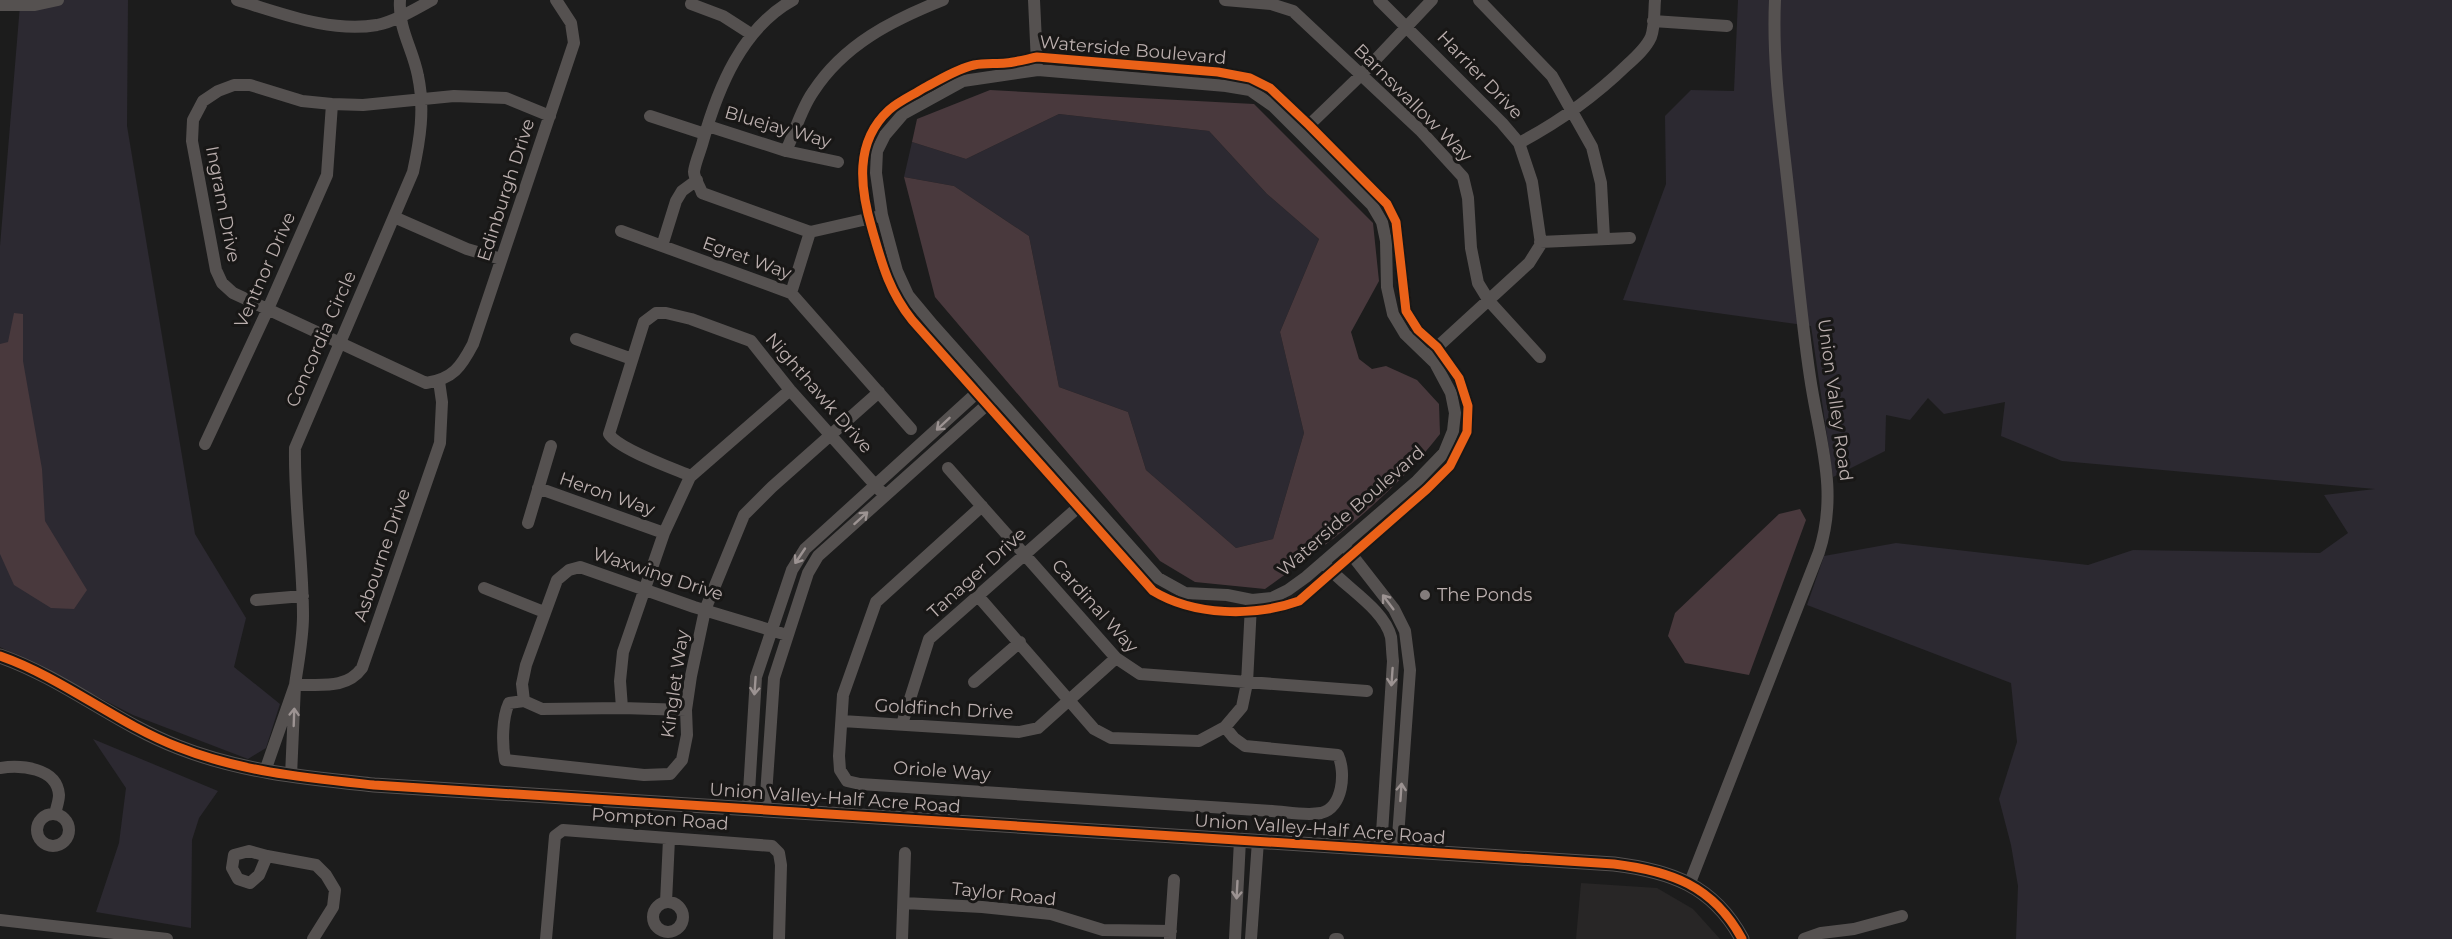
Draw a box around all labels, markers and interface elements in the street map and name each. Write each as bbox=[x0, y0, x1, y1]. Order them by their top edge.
street label: Harrier Drive bbox=[1432, 26, 1528, 124]
street label: Waterside Boulevard bbox=[1039, 31, 1227, 69]
street label: Barnswallow Way bbox=[1349, 39, 1477, 167]
street label: Bluejay Way bbox=[722, 101, 834, 153]
street label: Edinburgh Drive bbox=[473, 116, 539, 264]
street label: Ingram Drive bbox=[201, 144, 245, 264]
street label: Ventnor Drive bbox=[230, 209, 300, 331]
street label: Egret Way bbox=[699, 232, 795, 284]
street label: Concordia Circle bbox=[281, 267, 361, 411]
street label: Union Valley Road bbox=[1813, 317, 1857, 483]
street label: Nighthawk Drive bbox=[761, 328, 877, 458]
one-way arrow bbox=[936, 416, 951, 430]
street label: Waterside Boulevard bbox=[1273, 441, 1429, 581]
street label: Heron Way bbox=[556, 467, 658, 521]
street label: Asbourne Drive bbox=[349, 486, 415, 624]
one-way arrow bbox=[853, 511, 868, 525]
street label: Tanager Drive bbox=[923, 523, 1031, 623]
street label: Waxwing Drive bbox=[590, 543, 726, 605]
one-way arrow bbox=[794, 548, 807, 565]
street label: Cardinal Way bbox=[1047, 555, 1143, 658]
place label: The Ponds bbox=[1437, 584, 1532, 606]
marker: The Ponds bbox=[1418, 588, 1432, 602]
one-way arrow bbox=[1382, 595, 1395, 611]
street label: Kinglet Way bbox=[657, 628, 694, 739]
one-way arrow bbox=[1386, 667, 1397, 687]
one-way arrow bbox=[750, 676, 761, 696]
street label: Goldfinch Drive bbox=[874, 694, 1014, 724]
one-way arrow bbox=[288, 708, 299, 728]
street label: Oriole Way bbox=[892, 757, 992, 785]
street label: Union Valley-Half Acre Road bbox=[709, 778, 961, 818]
one-way arrow bbox=[1396, 783, 1407, 803]
street label: Pompton Road bbox=[591, 803, 729, 835]
street label: Union Valley-Half Acre Road bbox=[1194, 809, 1446, 849]
street label: Taylor Road bbox=[951, 878, 1057, 910]
one-way arrow bbox=[1232, 879, 1243, 899]

